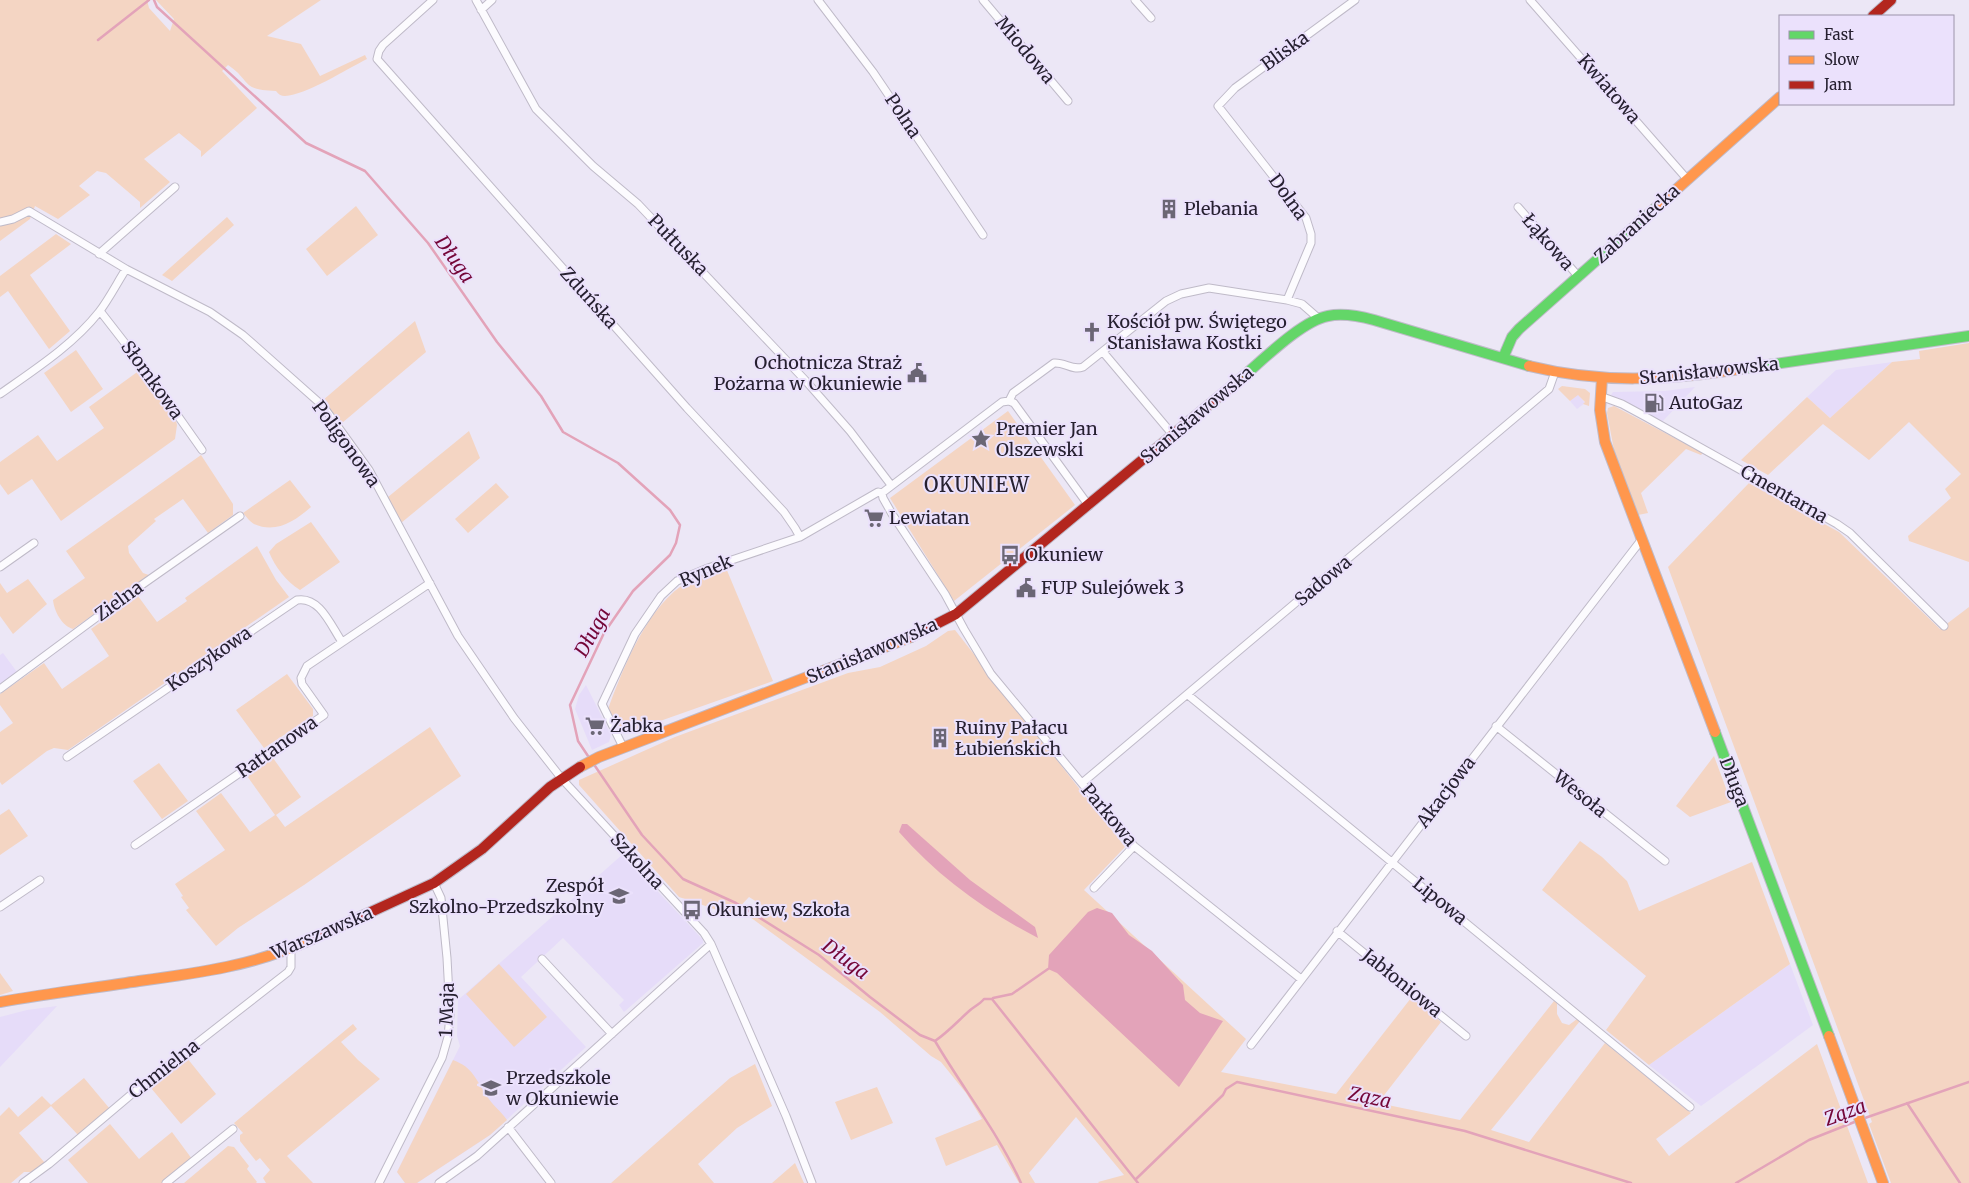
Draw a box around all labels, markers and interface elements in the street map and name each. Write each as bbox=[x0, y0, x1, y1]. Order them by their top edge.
street label: Miodowa bbox=[991, 11, 1060, 88]
legend bbox=[1779, 15, 1954, 105]
text: Fast bbox=[1824, 25, 1854, 44]
street label: Bliska bbox=[1257, 26, 1313, 75]
street label: Kwiatowa bbox=[1573, 49, 1646, 128]
text: Slow bbox=[1824, 50, 1859, 69]
text: Jam bbox=[1823, 75, 1852, 94]
street label: Polna bbox=[880, 89, 927, 143]
street label: Dolna bbox=[1264, 169, 1313, 225]
street label: Zabraniecka bbox=[1589, 179, 1684, 268]
place label: Plebania bbox=[1184, 197, 1259, 220]
building icon: Plebania bbox=[1158, 198, 1180, 220]
street label: Pułtuska bbox=[643, 209, 714, 281]
street label: Łąkowa bbox=[1518, 209, 1579, 275]
water label: Długa bbox=[430, 230, 480, 287]
street label: Zduńska bbox=[556, 262, 623, 334]
place label: Kościół pw. Świętego Stanisława Kostki bbox=[1107, 310, 1287, 354]
church icon: Kościół pw. Świętego Stanisława Kostki bbox=[1081, 321, 1103, 343]
street label: Słomkowa bbox=[116, 336, 189, 424]
place label: Ochotnicza Straż Pożarna w Okuniewie bbox=[714, 351, 902, 395]
street label: Stanisławowska bbox=[1638, 352, 1780, 389]
street label: Stanisławowska bbox=[1136, 360, 1258, 469]
public building icon: Ochotnicza Straż Pożarna w Okuniewie bbox=[906, 362, 928, 384]
place label: AutoGaz bbox=[1668, 391, 1743, 414]
fuel station icon: AutoGaz bbox=[1643, 392, 1665, 414]
street label: Poligonowa bbox=[307, 396, 386, 492]
place label: Premier Jan Olszewski bbox=[996, 417, 1098, 461]
place icon: Premier Jan Olszewski bbox=[970, 428, 992, 450]
street label: Cmentarna bbox=[1736, 459, 1832, 528]
district label: OKUNIEW bbox=[924, 472, 1030, 497]
place label: Lewiatan bbox=[889, 506, 969, 529]
supermarket icon: Lewiatan bbox=[863, 507, 885, 529]
place label: Okuniew bbox=[1025, 543, 1104, 566]
bus stop icon: Okuniew bbox=[999, 544, 1021, 566]
street label: Rynek bbox=[676, 549, 736, 592]
street label: Sadowa bbox=[1290, 550, 1356, 611]
street label: Zielna bbox=[90, 575, 148, 626]
place label: FUP Sulejówek 3 bbox=[1041, 576, 1184, 599]
public building icon: FUP Sulejówek 3 bbox=[1015, 577, 1037, 599]
water label: Długa bbox=[568, 603, 615, 662]
street label: Stanisławowska bbox=[803, 612, 941, 689]
street label: Koszykowa bbox=[162, 621, 256, 696]
street label: Rattanowa bbox=[232, 710, 322, 783]
place label: Żabka bbox=[610, 714, 663, 737]
supermarket icon: Żabka bbox=[584, 715, 606, 737]
place label: Ruiny Pałacu Łubieńskich bbox=[955, 716, 1068, 760]
building icon: Ruiny Pałacu Łubieńskich bbox=[929, 727, 951, 749]
street label: Akacjowa bbox=[1411, 751, 1480, 833]
street label: Długa bbox=[1714, 754, 1755, 810]
street label: Wesoła bbox=[1548, 764, 1612, 822]
street label: Parkowa bbox=[1077, 779, 1142, 851]
street label: Szkolna bbox=[606, 828, 669, 894]
street label: Lipowa bbox=[1408, 872, 1472, 930]
place label: Zespół Szkolno-Przedszkolny bbox=[409, 874, 605, 918]
school or university icon: Zespół Szkolno-Przedszkolny bbox=[608, 885, 630, 907]
place label: Okuniew, Szkoła bbox=[707, 898, 850, 921]
bus stop icon: Okuniew, Szkoła bbox=[681, 899, 703, 921]
street label: Warszawska bbox=[267, 901, 376, 965]
water label: Długa bbox=[817, 933, 874, 984]
street label: Jabłoniowa bbox=[1357, 943, 1447, 1022]
street label: 1 Maja bbox=[434, 982, 459, 1038]
street label: Chmielna bbox=[124, 1034, 204, 1103]
place label: Przedszkole w Okuniewie bbox=[505, 1066, 619, 1110]
school or university icon: Przedszkole w Okuniewie bbox=[480, 1077, 502, 1099]
water label: Ząza bbox=[1346, 1081, 1394, 1113]
water label: Ząza bbox=[1820, 1093, 1869, 1131]

